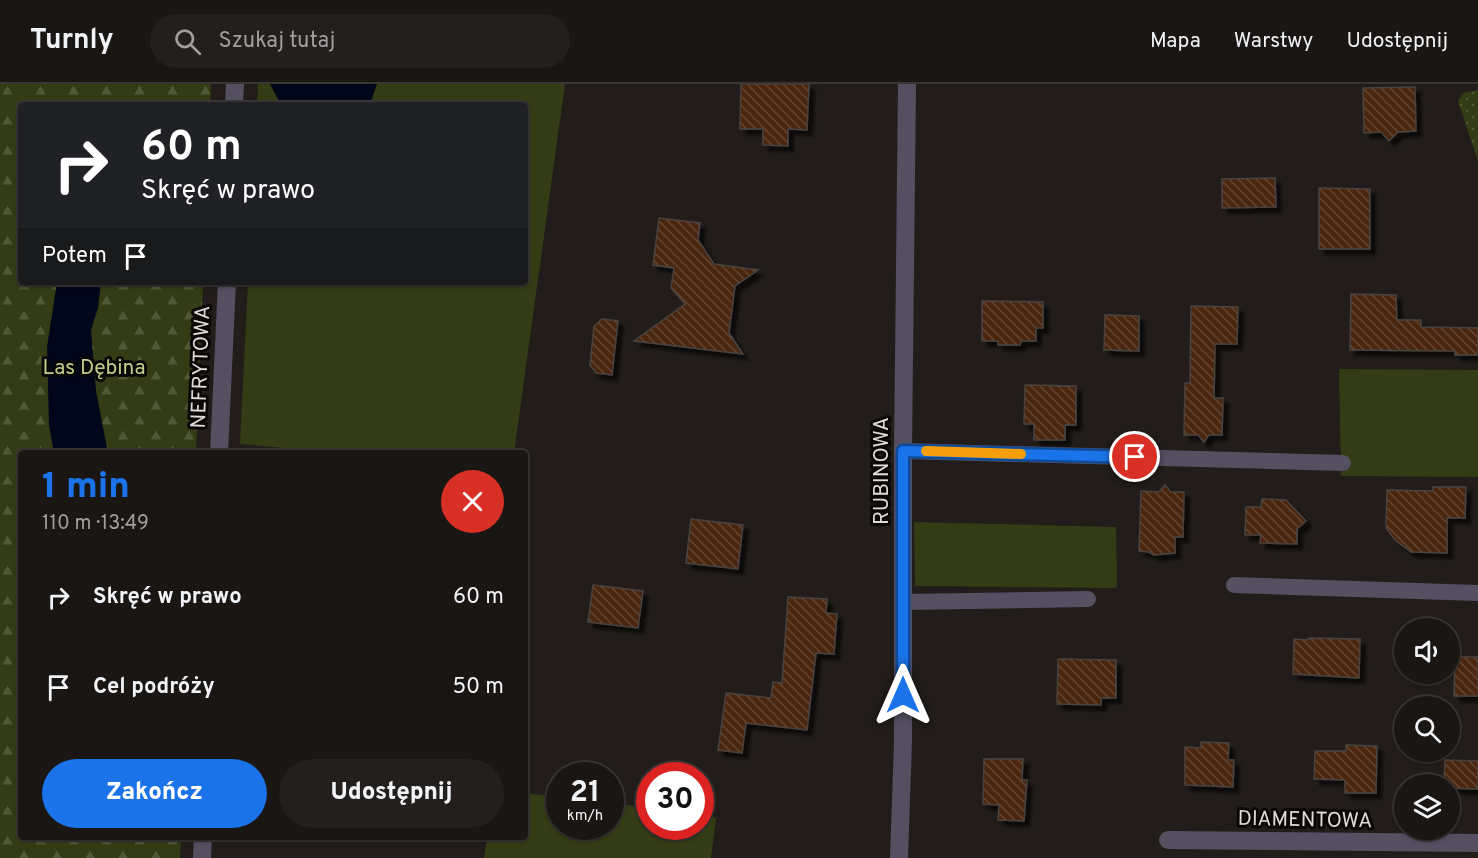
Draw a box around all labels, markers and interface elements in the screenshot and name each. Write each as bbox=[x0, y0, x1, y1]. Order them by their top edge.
search box bbox=[150, 14, 570, 68]
text: Turnly bbox=[30, 23, 114, 59]
icon: search bbox=[171, 25, 204, 58]
text: Szukaj tutaj bbox=[219, 28, 335, 55]
text: Mapa bbox=[1150, 28, 1201, 55]
text: Warstwy bbox=[1234, 28, 1313, 55]
text: Udostępnij bbox=[1346, 28, 1448, 55]
text: 60 m bbox=[141, 122, 242, 175]
icon: right bbox=[42, 126, 120, 204]
text: Skręć w prawo bbox=[141, 174, 315, 208]
icon: arrive bbox=[119, 240, 152, 273]
text: Potem bbox=[42, 243, 107, 270]
street label: NEFRYTOWA bbox=[186, 305, 217, 429]
park label: Las Dębina bbox=[42, 355, 146, 382]
street label: RUBINOWA bbox=[869, 417, 896, 525]
pin bbox=[1109, 431, 1160, 482]
icon: arrive bbox=[1118, 440, 1151, 473]
text: 1 min bbox=[42, 465, 130, 511]
button: close bbox=[441, 470, 504, 533]
text: 110 m · 13:49 bbox=[42, 511, 149, 537]
icon: right bbox=[42, 581, 75, 614]
text: Skręć w prawo bbox=[93, 584, 242, 611]
text: 60 m bbox=[453, 584, 504, 611]
map controls bbox=[1394, 618, 1460, 840]
button: sound bbox=[1394, 618, 1460, 684]
position arrow bbox=[871, 663, 935, 727]
icon: arrive bbox=[42, 671, 75, 704]
text: Cel podróży bbox=[93, 674, 215, 701]
text: 50 m bbox=[452, 674, 504, 701]
button: search bbox=[1394, 696, 1460, 762]
button: Zakończ bbox=[42, 759, 267, 828]
button: Udostępnij bbox=[279, 759, 504, 828]
speed limit sign: 30 bbox=[636, 762, 714, 840]
button: layers bbox=[1394, 774, 1460, 840]
text: 21 bbox=[570, 775, 600, 812]
street label: DIAMENTOWA bbox=[1237, 806, 1372, 835]
text: km/h bbox=[567, 807, 603, 826]

